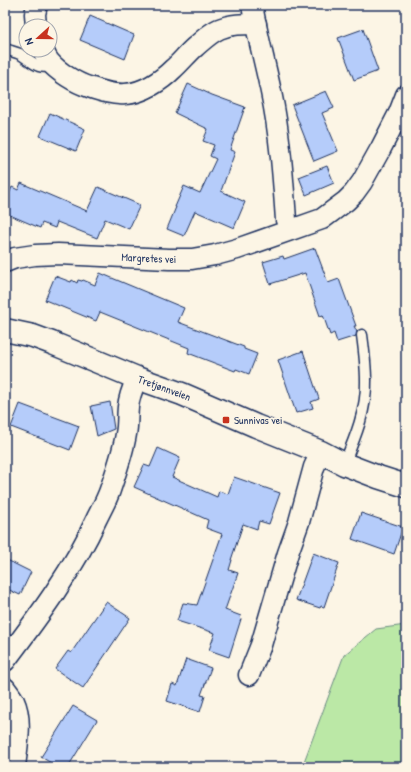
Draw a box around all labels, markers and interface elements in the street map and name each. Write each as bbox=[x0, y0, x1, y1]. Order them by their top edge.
north arrow bbox=[18, 18, 58, 58]
text: N bbox=[21, 36, 36, 47]
street label: Margretes vei bbox=[121, 250, 176, 266]
street label: Tretjønnveien bbox=[136, 372, 193, 404]
place label: Sunnivas vei bbox=[234, 413, 283, 427]
marker: Sunnivas vei bbox=[221, 415, 231, 425]

